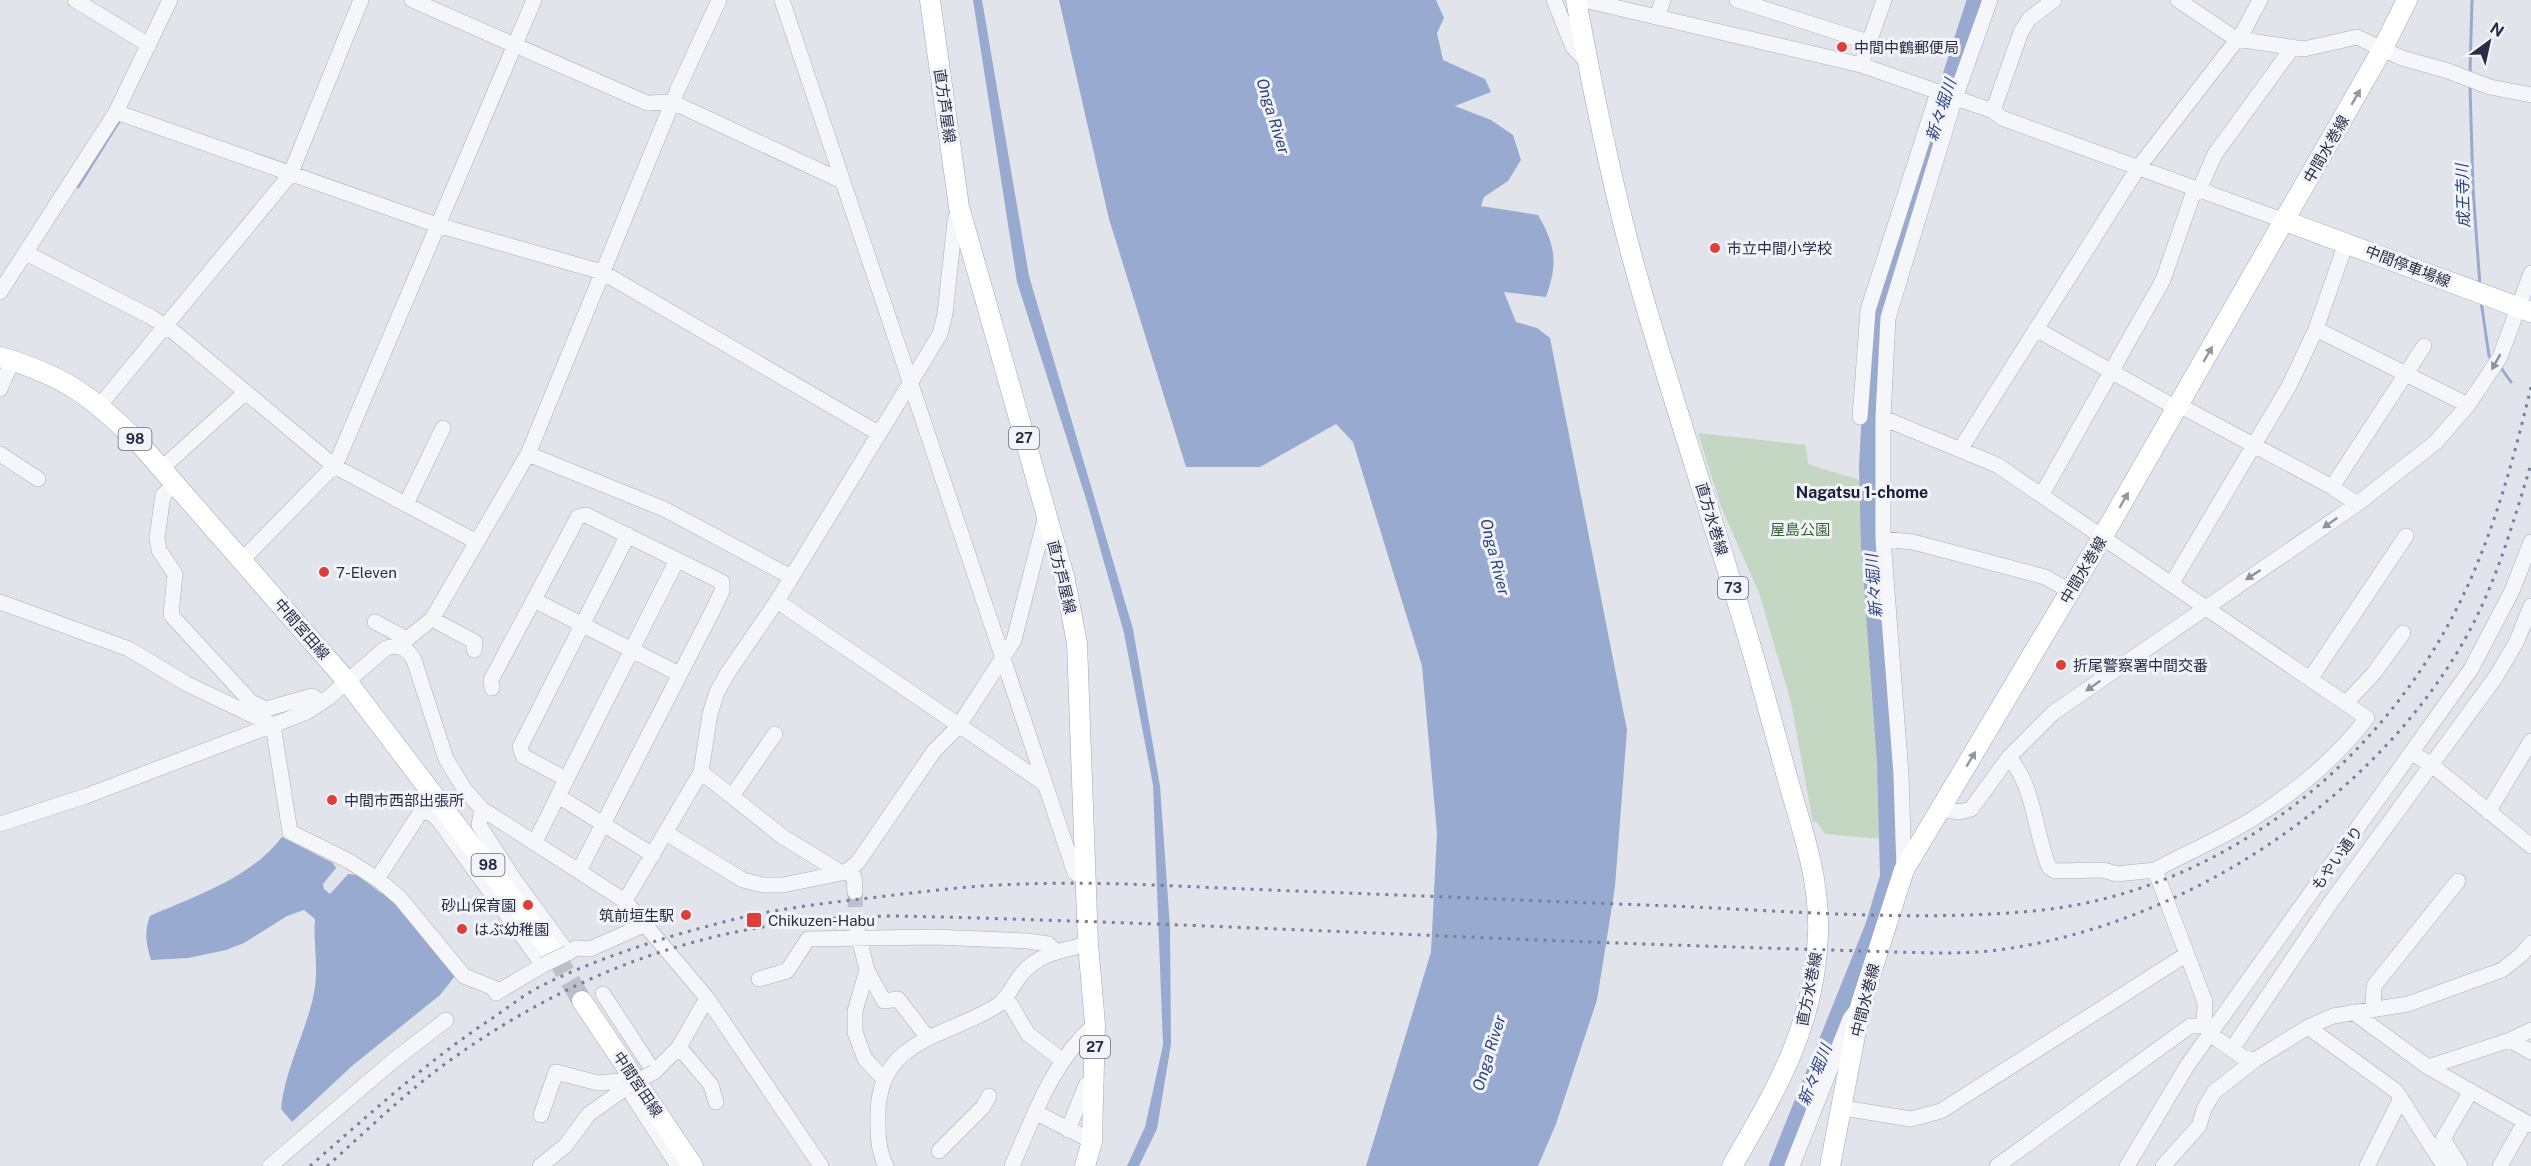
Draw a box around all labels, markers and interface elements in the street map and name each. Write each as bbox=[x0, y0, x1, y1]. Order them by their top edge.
north arrow bbox=[2459, 12, 2519, 72]
text: N bbox=[2486, 18, 2507, 41]
place label: 中間中鶴郵便局 bbox=[1854, 39, 1959, 56]
marker: 中間中鶴郵便局 bbox=[1835, 40, 1849, 54]
street label: 直方芦屋線 bbox=[931, 68, 959, 144]
water label: 新々堀川 bbox=[1922, 75, 1961, 143]
water label: Onga River bbox=[1252, 76, 1294, 157]
one-way arrow bbox=[2350, 89, 2361, 105]
street label: 中間水巻線 bbox=[2300, 112, 2352, 186]
water label: 成王寺川 bbox=[2452, 162, 2474, 228]
place label: 市立中間小学校 bbox=[1727, 240, 1832, 257]
marker: 市立中間小学校 bbox=[1708, 241, 1722, 255]
street label: 中間停車場線 bbox=[2363, 242, 2453, 290]
one-way arrow bbox=[2203, 345, 2213, 362]
one-way arrow bbox=[2491, 354, 2502, 370]
road number: 27 bbox=[1009, 427, 1039, 449]
road number: 98 bbox=[118, 428, 152, 450]
street label: 直方水巻線 bbox=[1693, 481, 1731, 557]
district label: Nagatsu 1-chome bbox=[1796, 483, 1928, 502]
one-way arrow bbox=[2118, 492, 2129, 508]
water label: Onga River bbox=[1476, 517, 1514, 598]
one-way arrow bbox=[2322, 517, 2338, 529]
park label: 屋島公園 bbox=[1770, 521, 1830, 538]
street label: 中間水巻線 bbox=[2056, 533, 2110, 607]
street label: 直方芦屋線 bbox=[1045, 539, 1079, 615]
water label: 新々堀川 bbox=[1862, 551, 1886, 619]
place label: 7-Eleven bbox=[336, 564, 397, 581]
marker: 7-Eleven bbox=[317, 565, 331, 579]
one-way arrow bbox=[2245, 569, 2261, 580]
road number: 73 bbox=[1718, 577, 1748, 599]
street label: 中間宮田線 bbox=[271, 595, 333, 663]
place label: 折尾警察署中間交番 bbox=[2073, 657, 2208, 674]
marker: 折尾警察署中間交番 bbox=[2054, 658, 2068, 672]
one-way arrow bbox=[2085, 680, 2101, 692]
one-way arrow bbox=[1966, 750, 1976, 767]
place label: 中間市西部出張所 bbox=[344, 792, 464, 809]
marker: 中間市西部出張所 bbox=[325, 793, 339, 807]
street label: もやい通り bbox=[2308, 823, 2366, 893]
road number: 98 bbox=[472, 854, 504, 876]
place label: 砂山保育園 bbox=[441, 897, 516, 914]
marker: 砂山保育園 bbox=[521, 898, 535, 912]
place label: 筑前垣生駅 bbox=[599, 907, 674, 924]
marker: 筑前垣生駅 bbox=[679, 908, 693, 922]
marker: Chikuzen-Habu bbox=[745, 911, 763, 929]
place label: Chikuzen-Habu bbox=[768, 912, 875, 929]
place label: はぶ幼稚園 bbox=[474, 921, 549, 938]
marker: はぶ幼稚園 bbox=[455, 922, 469, 936]
street label: 直方水巻線 bbox=[1793, 951, 1825, 1027]
street label: 中間水巻線 bbox=[1848, 962, 1882, 1038]
water label: Onga River bbox=[1468, 1012, 1510, 1093]
road number: 27 bbox=[1080, 1036, 1110, 1058]
water label: 新々堀川 bbox=[1794, 1040, 1837, 1108]
street label: 中間宮田線 bbox=[610, 1048, 666, 1120]

